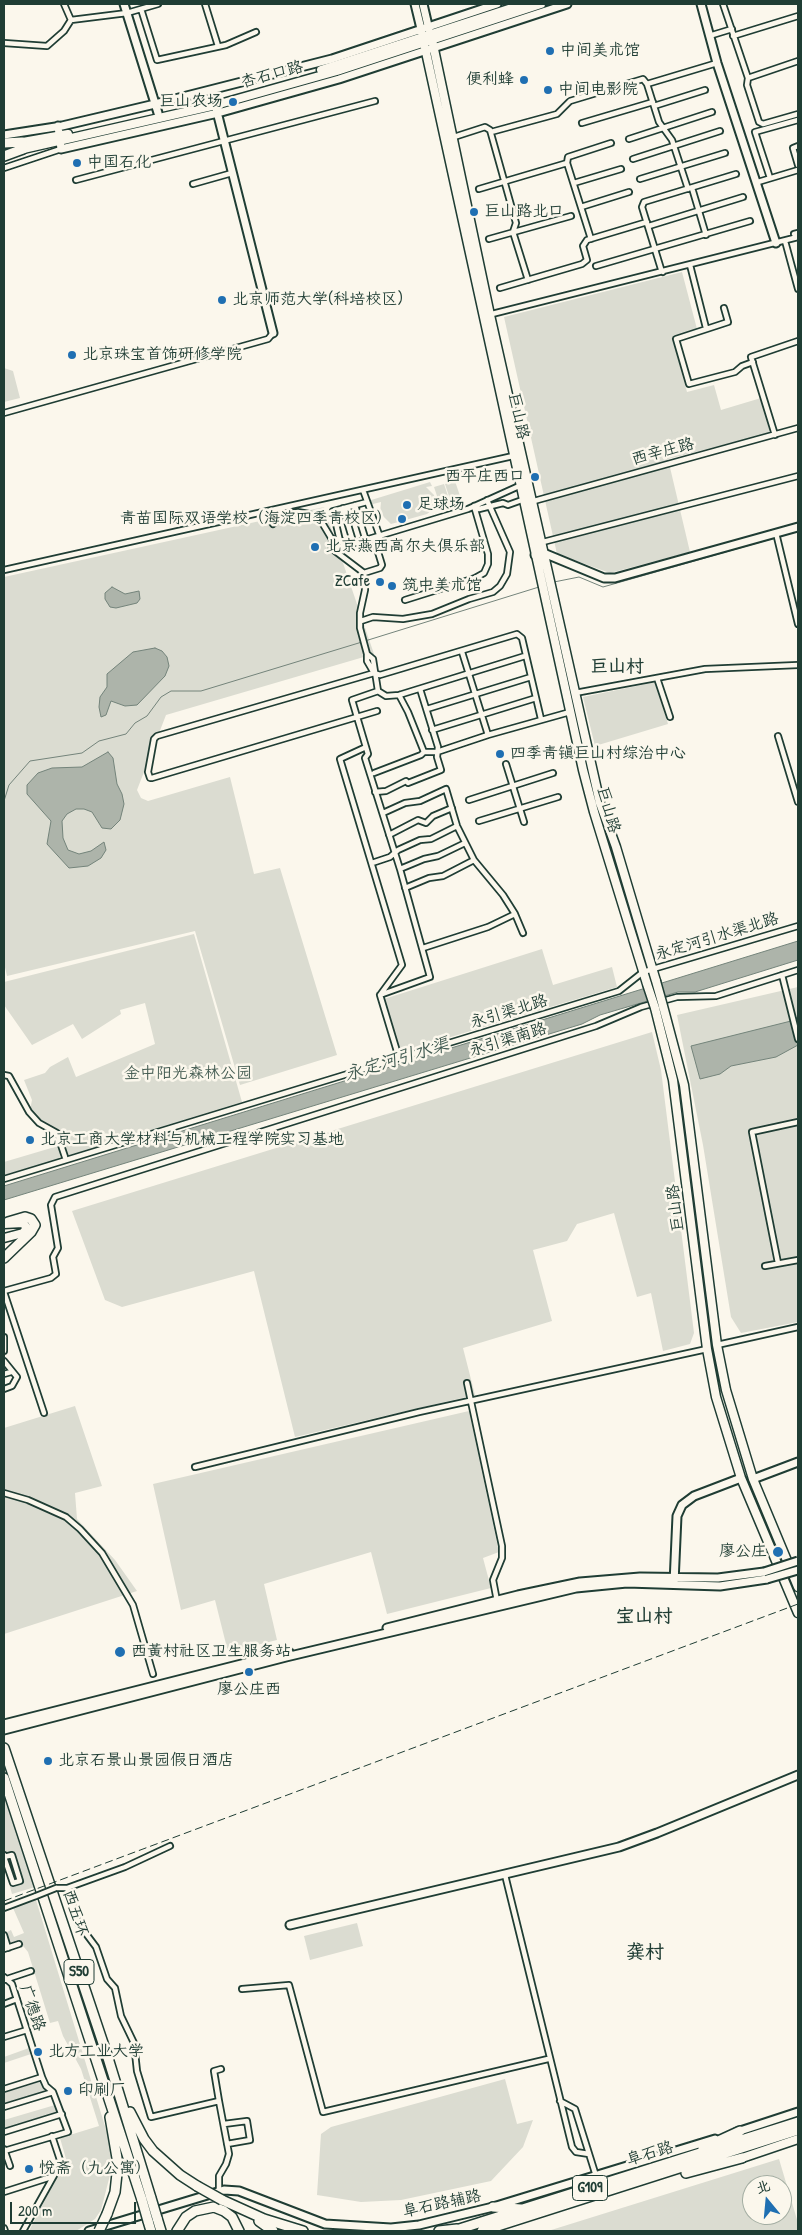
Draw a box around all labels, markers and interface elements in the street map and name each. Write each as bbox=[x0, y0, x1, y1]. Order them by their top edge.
place label: 中间美术馆 bbox=[560, 41, 640, 61]
marker: 中间美术馆 bbox=[544, 45, 556, 57]
street label: 杏石口路 bbox=[239, 57, 305, 93]
place label: 便利蜂 bbox=[466, 70, 514, 90]
marker: 便利蜂 bbox=[518, 74, 530, 86]
place label: 中间电影院 bbox=[558, 80, 638, 100]
marker: 中间电影院 bbox=[542, 84, 554, 96]
place label: 巨山农场 bbox=[159, 92, 223, 112]
marker: 巨山农场 bbox=[227, 96, 239, 108]
place label: 中国石化 bbox=[87, 153, 151, 173]
marker: 中国石化 bbox=[71, 157, 83, 169]
place label: 巨山路北口 bbox=[484, 202, 564, 222]
marker: 巨山路北口 bbox=[468, 206, 480, 218]
place label: 北京师范大学(科培校区) bbox=[232, 290, 403, 310]
marker: 北京师范大学(科培校区) bbox=[216, 294, 228, 306]
place label: 北京珠宝首饰研修学院 bbox=[82, 345, 242, 365]
marker: 北京珠宝首饰研修学院 bbox=[66, 349, 78, 361]
street label: 巨山路 bbox=[504, 391, 532, 441]
street label: 西辛庄路 bbox=[630, 434, 696, 470]
place label: 西平庄西口 bbox=[445, 467, 525, 487]
marker: 西平庄西口 bbox=[529, 471, 541, 483]
place label: 足球场 bbox=[417, 495, 465, 515]
marker: 足球场 bbox=[401, 499, 413, 511]
place label: 青苗国际双语学校（海淀四季青校区） bbox=[120, 509, 392, 529]
marker: 青苗国际双语学校（海淀四季青校区） bbox=[396, 513, 408, 525]
place label: 北京燕西高尔夫俱乐部 bbox=[325, 537, 485, 557]
marker: 北京燕西高尔夫俱乐部 bbox=[309, 541, 321, 553]
place label: ZCafe bbox=[335, 572, 370, 592]
marker: ZCafe bbox=[374, 576, 386, 588]
place label: 筑中美术馆 bbox=[402, 576, 482, 596]
marker: 筑中美术馆 bbox=[386, 580, 398, 592]
district label: 巨山村 bbox=[590, 656, 644, 678]
place label: 四季青镇巨山村综治中心 bbox=[510, 744, 686, 764]
marker: 四季青镇巨山村综治中心 bbox=[494, 748, 506, 760]
street label: 巨山路 bbox=[592, 784, 624, 836]
street label: 永定河引水渠北路 bbox=[653, 909, 781, 965]
street label: 永引渠北路 bbox=[468, 991, 550, 1033]
street label: 永引渠南路 bbox=[467, 1019, 549, 1061]
water label: 永定河引水渠 bbox=[342, 1034, 452, 1086]
park label: 金中阳光森林公园 bbox=[124, 1064, 252, 1084]
place label: 北京工商大学材料与机械工程学院实习基地 bbox=[40, 1130, 344, 1150]
marker: 北京工商大学材料与机械工程学院实习基地 bbox=[24, 1134, 36, 1146]
street label: 巨山路 bbox=[664, 1183, 688, 1233]
place label: 廖公庄 bbox=[719, 1542, 767, 1562]
marker: 廖公庄 bbox=[771, 1545, 785, 1559]
district label: 宝山村 bbox=[616, 1606, 672, 1628]
place label: 西黄村社区卫生服务站 bbox=[131, 1642, 291, 1662]
marker: 西黄村社区卫生服务站 bbox=[113, 1645, 127, 1659]
marker: 廖公庄西 bbox=[243, 1666, 255, 1678]
place label: 廖公庄西 bbox=[217, 1680, 281, 1700]
place label: 北京石景山景园假日酒店 bbox=[58, 1751, 234, 1771]
marker: 北京石景山景园假日酒店 bbox=[42, 1755, 54, 1767]
street label: 西五环 bbox=[58, 1887, 92, 1939]
district label: 龚村 bbox=[626, 1942, 664, 1964]
road number: S50 bbox=[64, 1960, 94, 1984]
street label: 广德路 bbox=[15, 1982, 49, 2034]
place label: 北方工业大学 bbox=[48, 2042, 144, 2062]
marker: 北方工业大学 bbox=[32, 2046, 44, 2058]
place label: 印刷厂 bbox=[78, 2081, 126, 2101]
marker: 印刷厂 bbox=[62, 2085, 74, 2097]
street label: 阜石路 bbox=[624, 2138, 676, 2170]
place label: 悦斋（九公寓） bbox=[39, 2159, 151, 2179]
marker: 悦斋（九公寓） bbox=[23, 2163, 35, 2175]
north arrow bbox=[742, 2175, 792, 2225]
text: 北 bbox=[753, 2175, 772, 2197]
road number: G109 bbox=[572, 2176, 608, 2200]
street label: 阜石路辅路 bbox=[401, 2186, 483, 2222]
scale bar bbox=[12, 2192, 139, 2224]
text: 200 m bbox=[18, 2200, 52, 2221]

